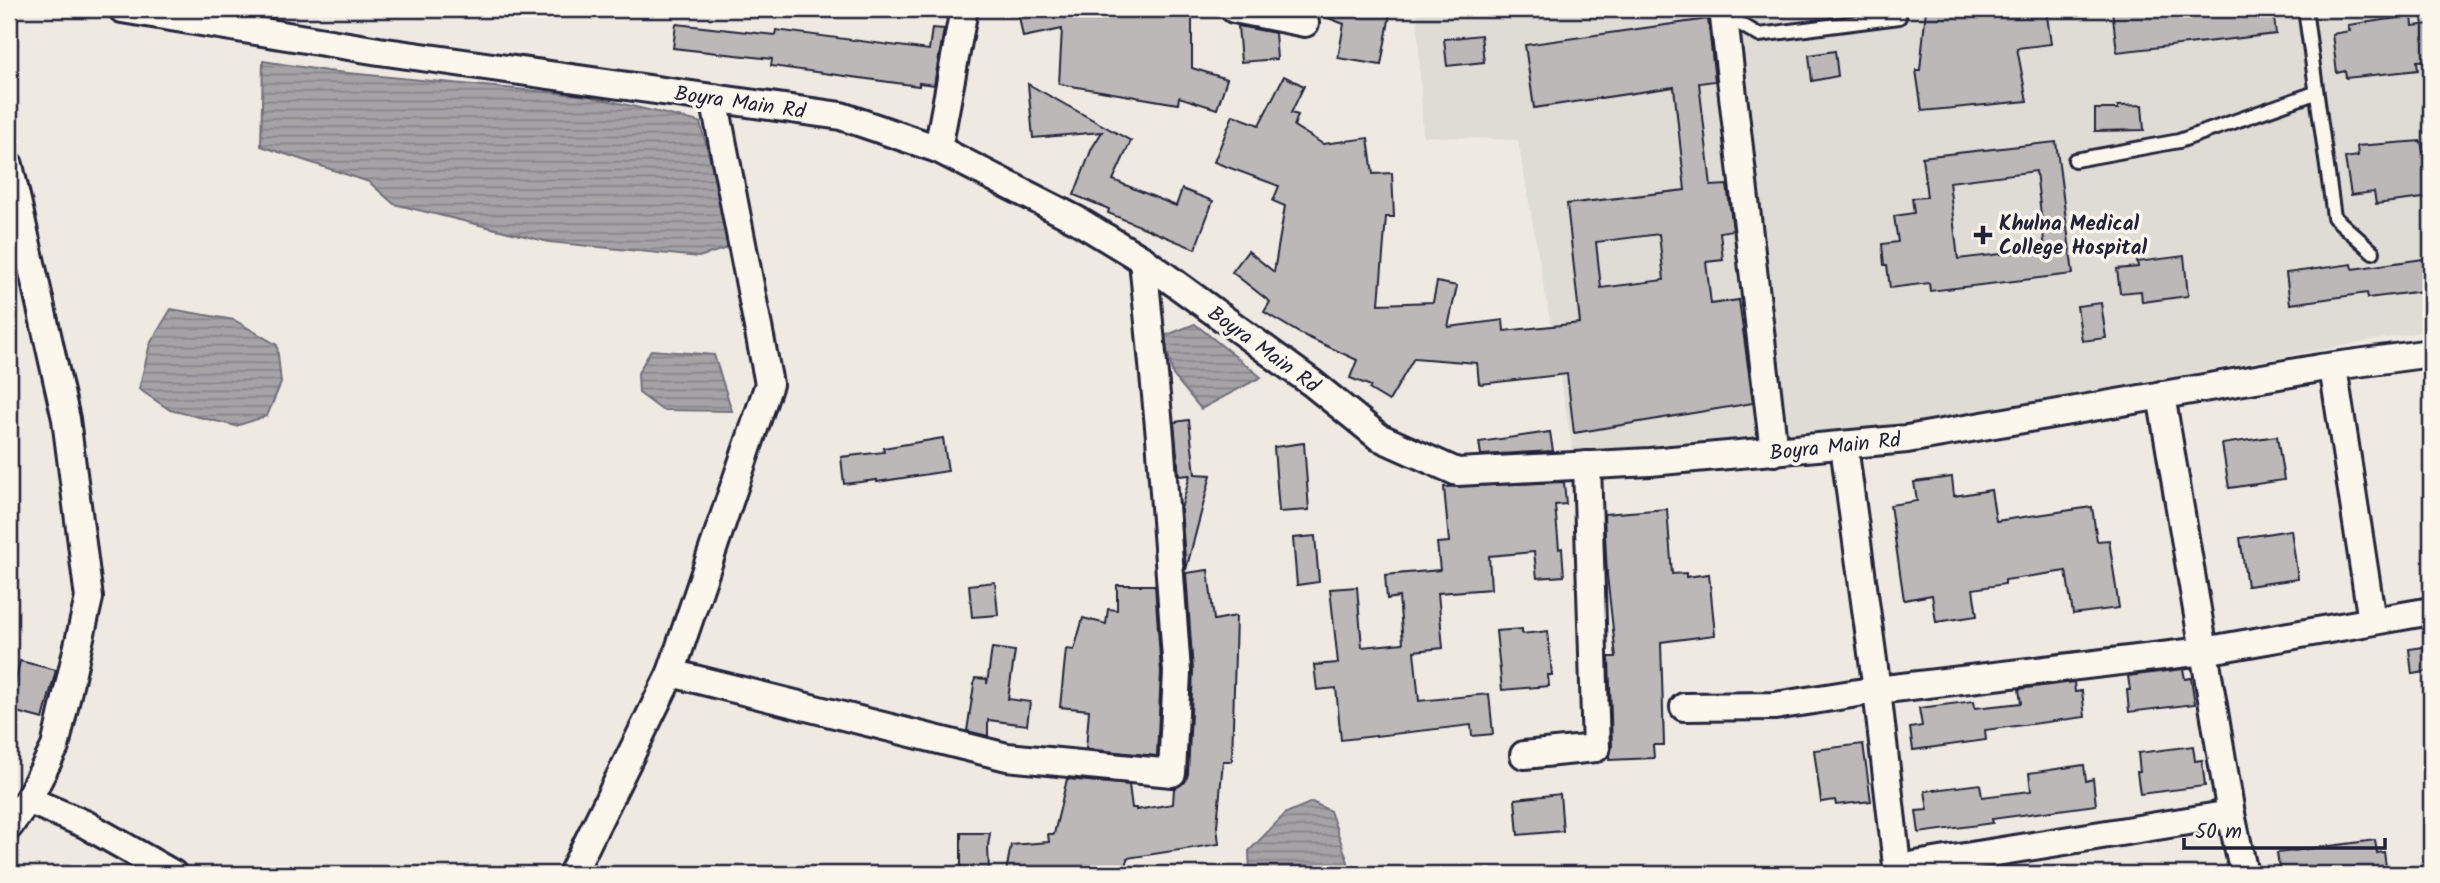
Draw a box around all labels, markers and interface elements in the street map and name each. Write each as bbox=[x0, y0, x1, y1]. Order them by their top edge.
street label: Boyra Main Rd bbox=[672, 78, 808, 129]
place label: Khulna Medical College Hospital bbox=[1999, 208, 2147, 265]
marker: Khulna Medical College Hospital bbox=[1973, 225, 1993, 245]
street label: Boyra Main Rd bbox=[1200, 298, 1327, 403]
street label: Boyra Main Rd bbox=[1768, 424, 1903, 471]
scale bar bbox=[2184, 806, 2386, 850]
text: 50 m bbox=[2195, 816, 2242, 849]

